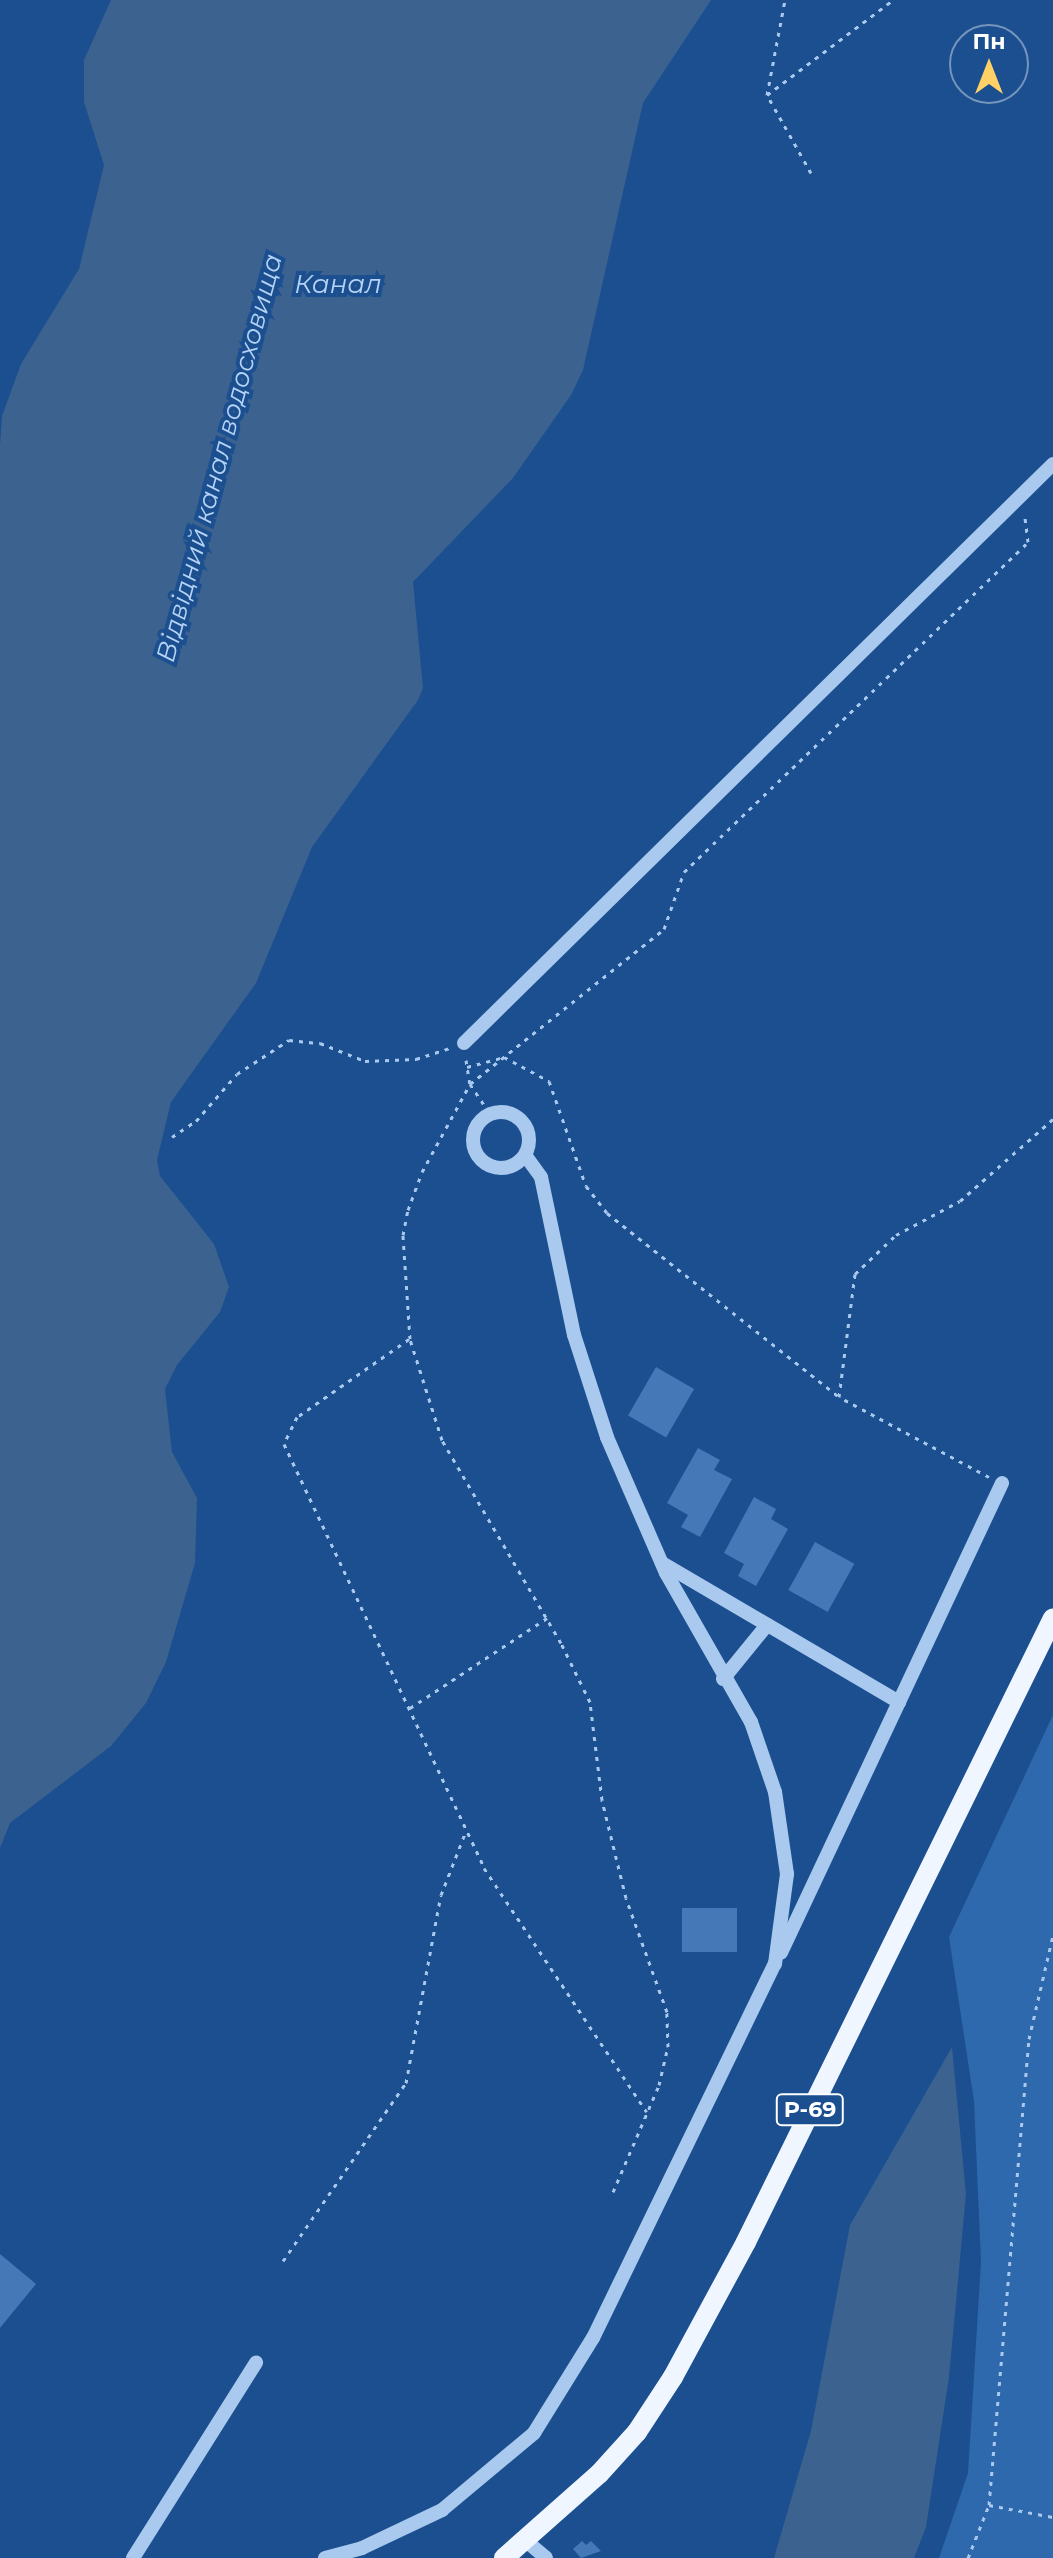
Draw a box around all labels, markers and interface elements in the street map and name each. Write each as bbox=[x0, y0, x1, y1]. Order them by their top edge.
north arrow bbox=[949, 24, 1029, 104]
text: Пн bbox=[972, 28, 1006, 55]
water label: Відвідний канал водосховища bbox=[150, 251, 290, 665]
water label: Канал bbox=[294, 269, 382, 301]
road number: Р-69 bbox=[774, 2092, 846, 2128]

